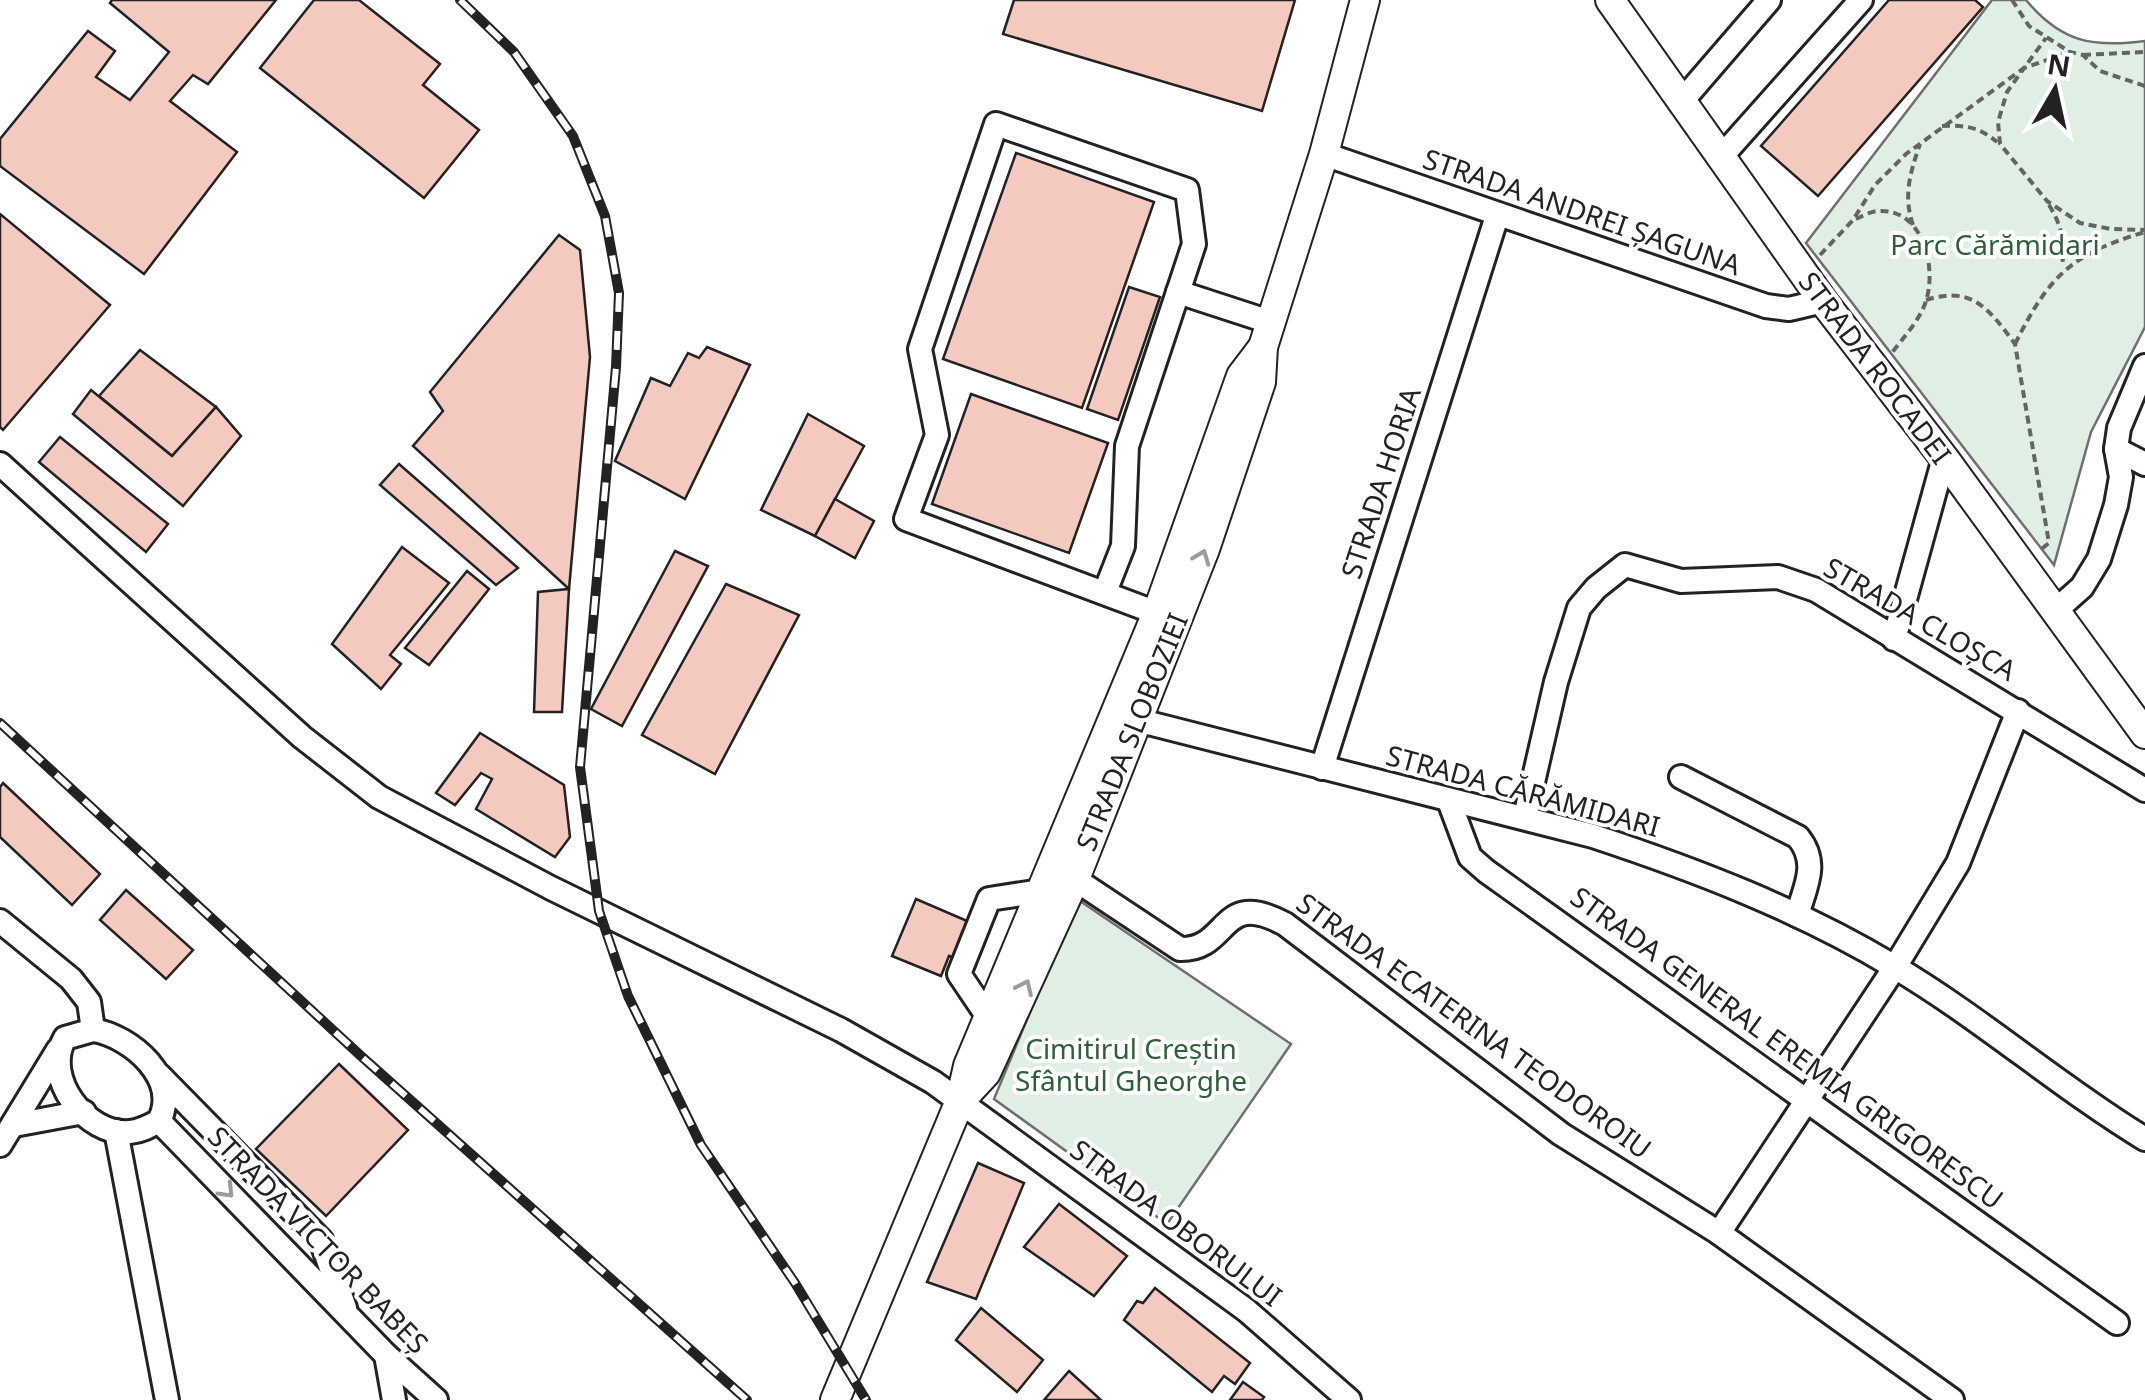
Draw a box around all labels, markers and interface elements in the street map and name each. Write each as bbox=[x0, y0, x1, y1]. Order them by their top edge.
north arrow bbox=[2005, 40, 2105, 140]
text: N bbox=[2045, 44, 2073, 85]
street label: STRADA ANDREI ȘAGUNA bbox=[1419, 139, 1746, 283]
park label: Parc Cărămidari bbox=[1890, 225, 2100, 263]
street label: STRADA ROCADEI bbox=[1791, 263, 1961, 471]
street label: STRADA HORIA bbox=[1331, 382, 1429, 583]
street label: STRADA CLOȘCA bbox=[1817, 548, 2024, 689]
one-way arrow bbox=[1190, 549, 1210, 566]
street label: STRADA SLOBOZIEI bbox=[1066, 607, 1196, 856]
street label: STRADA CĂRĂMIDARI bbox=[1382, 735, 1664, 845]
street label: STRADA GENERAL EREMIA GRIGORESCU bbox=[1564, 877, 2012, 1217]
street label: STRADA ECATERINA TEODOROIU bbox=[1290, 884, 1660, 1167]
one-way arrow bbox=[1013, 979, 1033, 997]
park label: Cimitirul Creștin Sfântul Gheorghe bbox=[1015, 1029, 1247, 1099]
street label: STRADA VICTOR BABEȘ bbox=[200, 1117, 437, 1361]
street label: STRADA OBORULUI bbox=[1063, 1130, 1290, 1314]
one-way arrow bbox=[215, 1179, 233, 1198]

